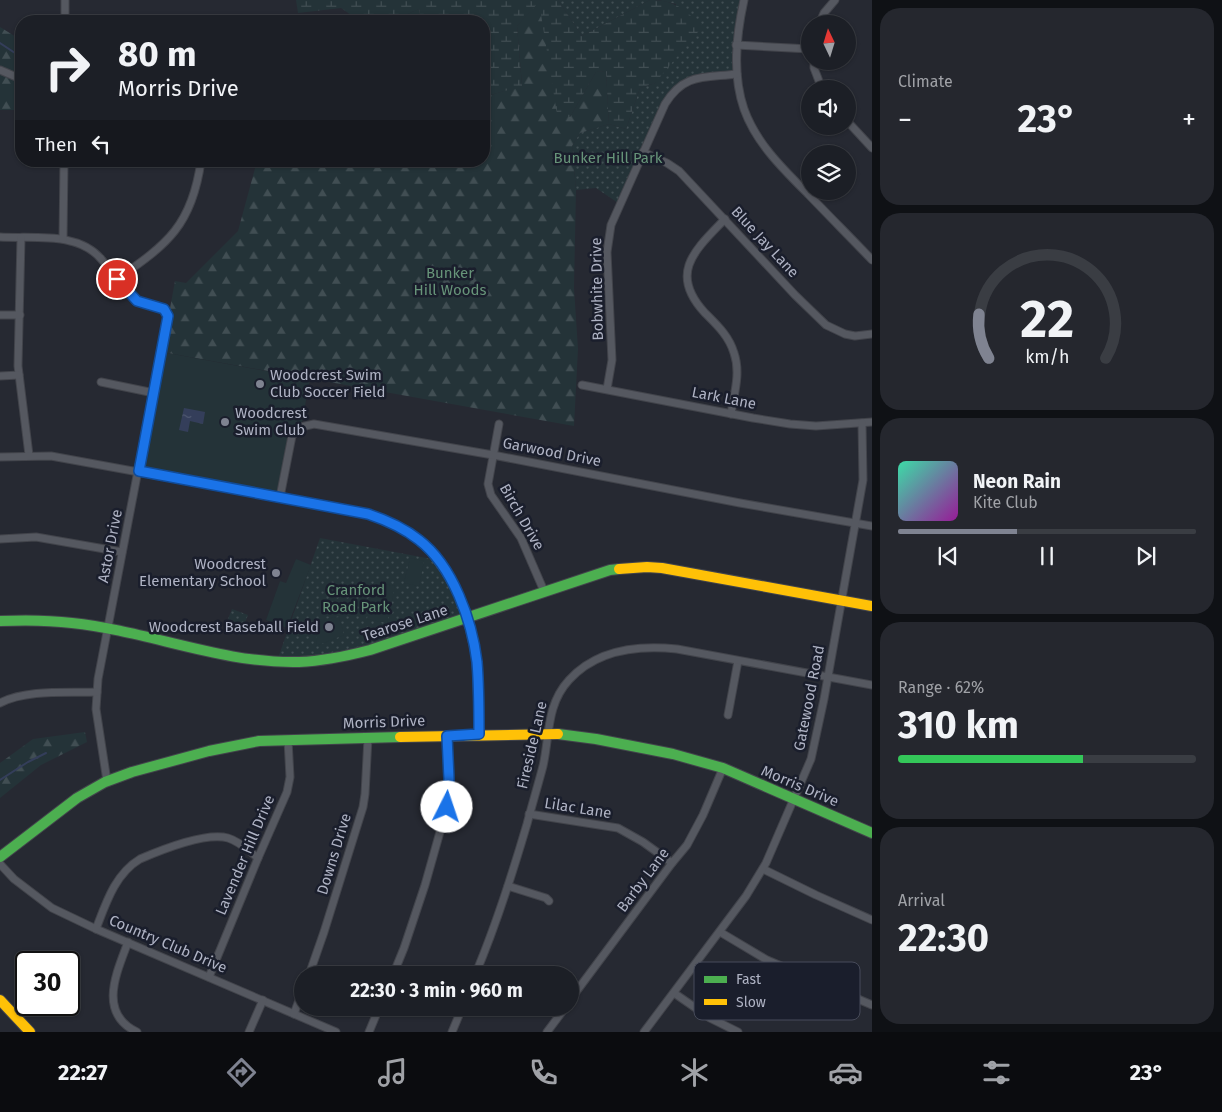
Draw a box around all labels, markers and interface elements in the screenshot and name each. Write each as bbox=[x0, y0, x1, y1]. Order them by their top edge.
north arrow bbox=[801, 15, 856, 70]
map controls bbox=[801, 15, 856, 200]
text: 80 m bbox=[118, 33, 197, 75]
icon: right bbox=[35, 35, 100, 100]
text: Climate bbox=[898, 72, 953, 91]
text: Morris Drive bbox=[118, 75, 239, 102]
button: sound bbox=[801, 80, 856, 135]
text: 23° bbox=[1018, 96, 1077, 142]
text: − bbox=[898, 103, 912, 136]
text: + bbox=[1182, 103, 1196, 136]
icon: left bbox=[87, 130, 115, 158]
text: Then bbox=[35, 133, 77, 156]
button: layers bbox=[801, 145, 856, 200]
park label: Bunker Hill Park bbox=[554, 149, 663, 167]
street label: Blue Jay Lane bbox=[727, 203, 803, 281]
street label: Bobwhite Drive bbox=[587, 237, 607, 341]
pin bbox=[96, 258, 138, 300]
park label: Bunker Hill Woods bbox=[414, 264, 486, 299]
icon: arrive bbox=[103, 265, 131, 293]
text: 22 bbox=[1020, 288, 1074, 351]
text: km/h bbox=[1025, 346, 1069, 368]
place label: Woodcrest Swim Club Soccer Field bbox=[270, 366, 385, 401]
marker: Woodcrest Swim Club Soccer Field bbox=[254, 378, 266, 390]
street label: Lark Lane bbox=[690, 383, 758, 413]
place label: Woodcrest Swim Club bbox=[235, 404, 307, 439]
marker: Woodcrest Swim Club bbox=[219, 416, 231, 428]
street label: Garwood Drive bbox=[501, 434, 603, 470]
text: Neon Rain bbox=[973, 470, 1061, 493]
street label: Birch Drive bbox=[496, 481, 548, 553]
text: Kite Club bbox=[973, 493, 1038, 512]
street label: Astor Drive bbox=[94, 508, 126, 584]
icon: previous bbox=[934, 542, 962, 570]
icon: pause bbox=[1033, 542, 1061, 570]
icon: next bbox=[1132, 542, 1160, 570]
place label: Woodcrest Elementary School bbox=[139, 555, 267, 590]
marker: Woodcrest Elementary School bbox=[270, 567, 282, 579]
park label: Cranford Road Park bbox=[322, 581, 390, 616]
street label: Tearose Lane bbox=[360, 601, 450, 645]
place label: Woodcrest Baseball Field bbox=[149, 618, 319, 636]
marker: Woodcrest Baseball Field bbox=[323, 621, 335, 633]
street label: Gatewood Road bbox=[790, 644, 828, 752]
text: Range · 62% bbox=[898, 678, 984, 697]
street label: Fireside Lane bbox=[513, 699, 551, 791]
text: 310 km bbox=[898, 702, 1019, 748]
street label: Morris Drive bbox=[343, 712, 425, 732]
street label: Morris Drive bbox=[759, 762, 841, 810]
position arrow bbox=[420, 780, 472, 832]
street label: Lavender Hill Drive bbox=[212, 792, 278, 918]
street label: Lilac Lane bbox=[543, 794, 613, 822]
street label: Downs Drive bbox=[313, 811, 355, 897]
street label: Barby Lane bbox=[613, 844, 673, 916]
text: Arrival bbox=[898, 891, 945, 910]
street label: Country Club Drive bbox=[106, 911, 230, 977]
text: 22:30 bbox=[898, 915, 989, 961]
speed limit sign: 30 bbox=[15, 951, 80, 1016]
legend bbox=[694, 962, 860, 1020]
text: Fast bbox=[736, 971, 762, 988]
text: 22:30 · 3 min · 960 m bbox=[350, 979, 523, 1002]
text: Slow bbox=[736, 994, 766, 1011]
icon: directions bbox=[224, 1055, 259, 1090]
icon: music bbox=[375, 1055, 410, 1090]
icon: phone bbox=[526, 1055, 561, 1090]
icon: climate bbox=[677, 1055, 712, 1090]
icon: car bbox=[828, 1055, 863, 1090]
icon: filters bbox=[979, 1055, 1014, 1090]
text: 22:27 bbox=[58, 1059, 108, 1086]
text: 23° bbox=[1130, 1059, 1164, 1086]

